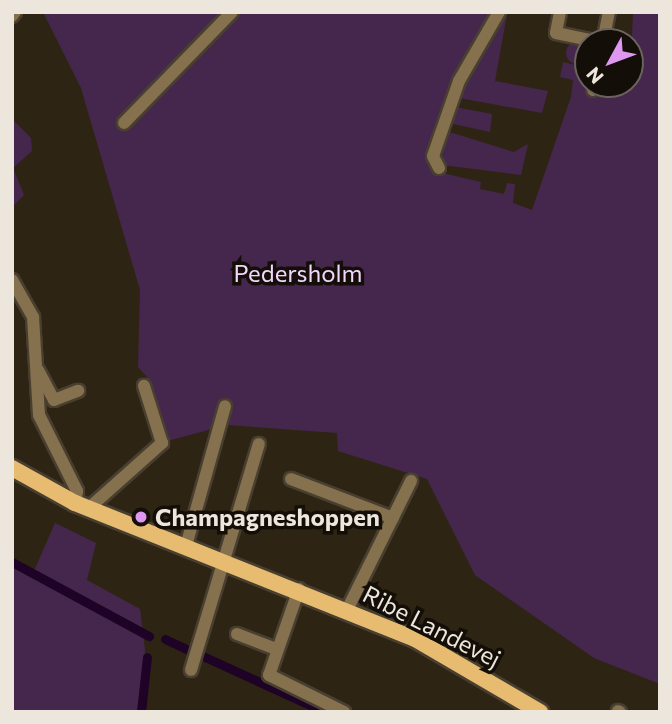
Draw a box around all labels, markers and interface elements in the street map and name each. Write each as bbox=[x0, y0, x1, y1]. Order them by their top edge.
north arrow bbox=[574, 28, 644, 98]
text: N bbox=[581, 63, 608, 89]
park label: Pedersholm bbox=[233, 259, 363, 287]
place label: Champagneshoppen bbox=[155, 503, 380, 531]
marker: Champagneshoppen bbox=[133, 509, 149, 525]
street label: Ribe Landevej bbox=[358, 579, 506, 673]

